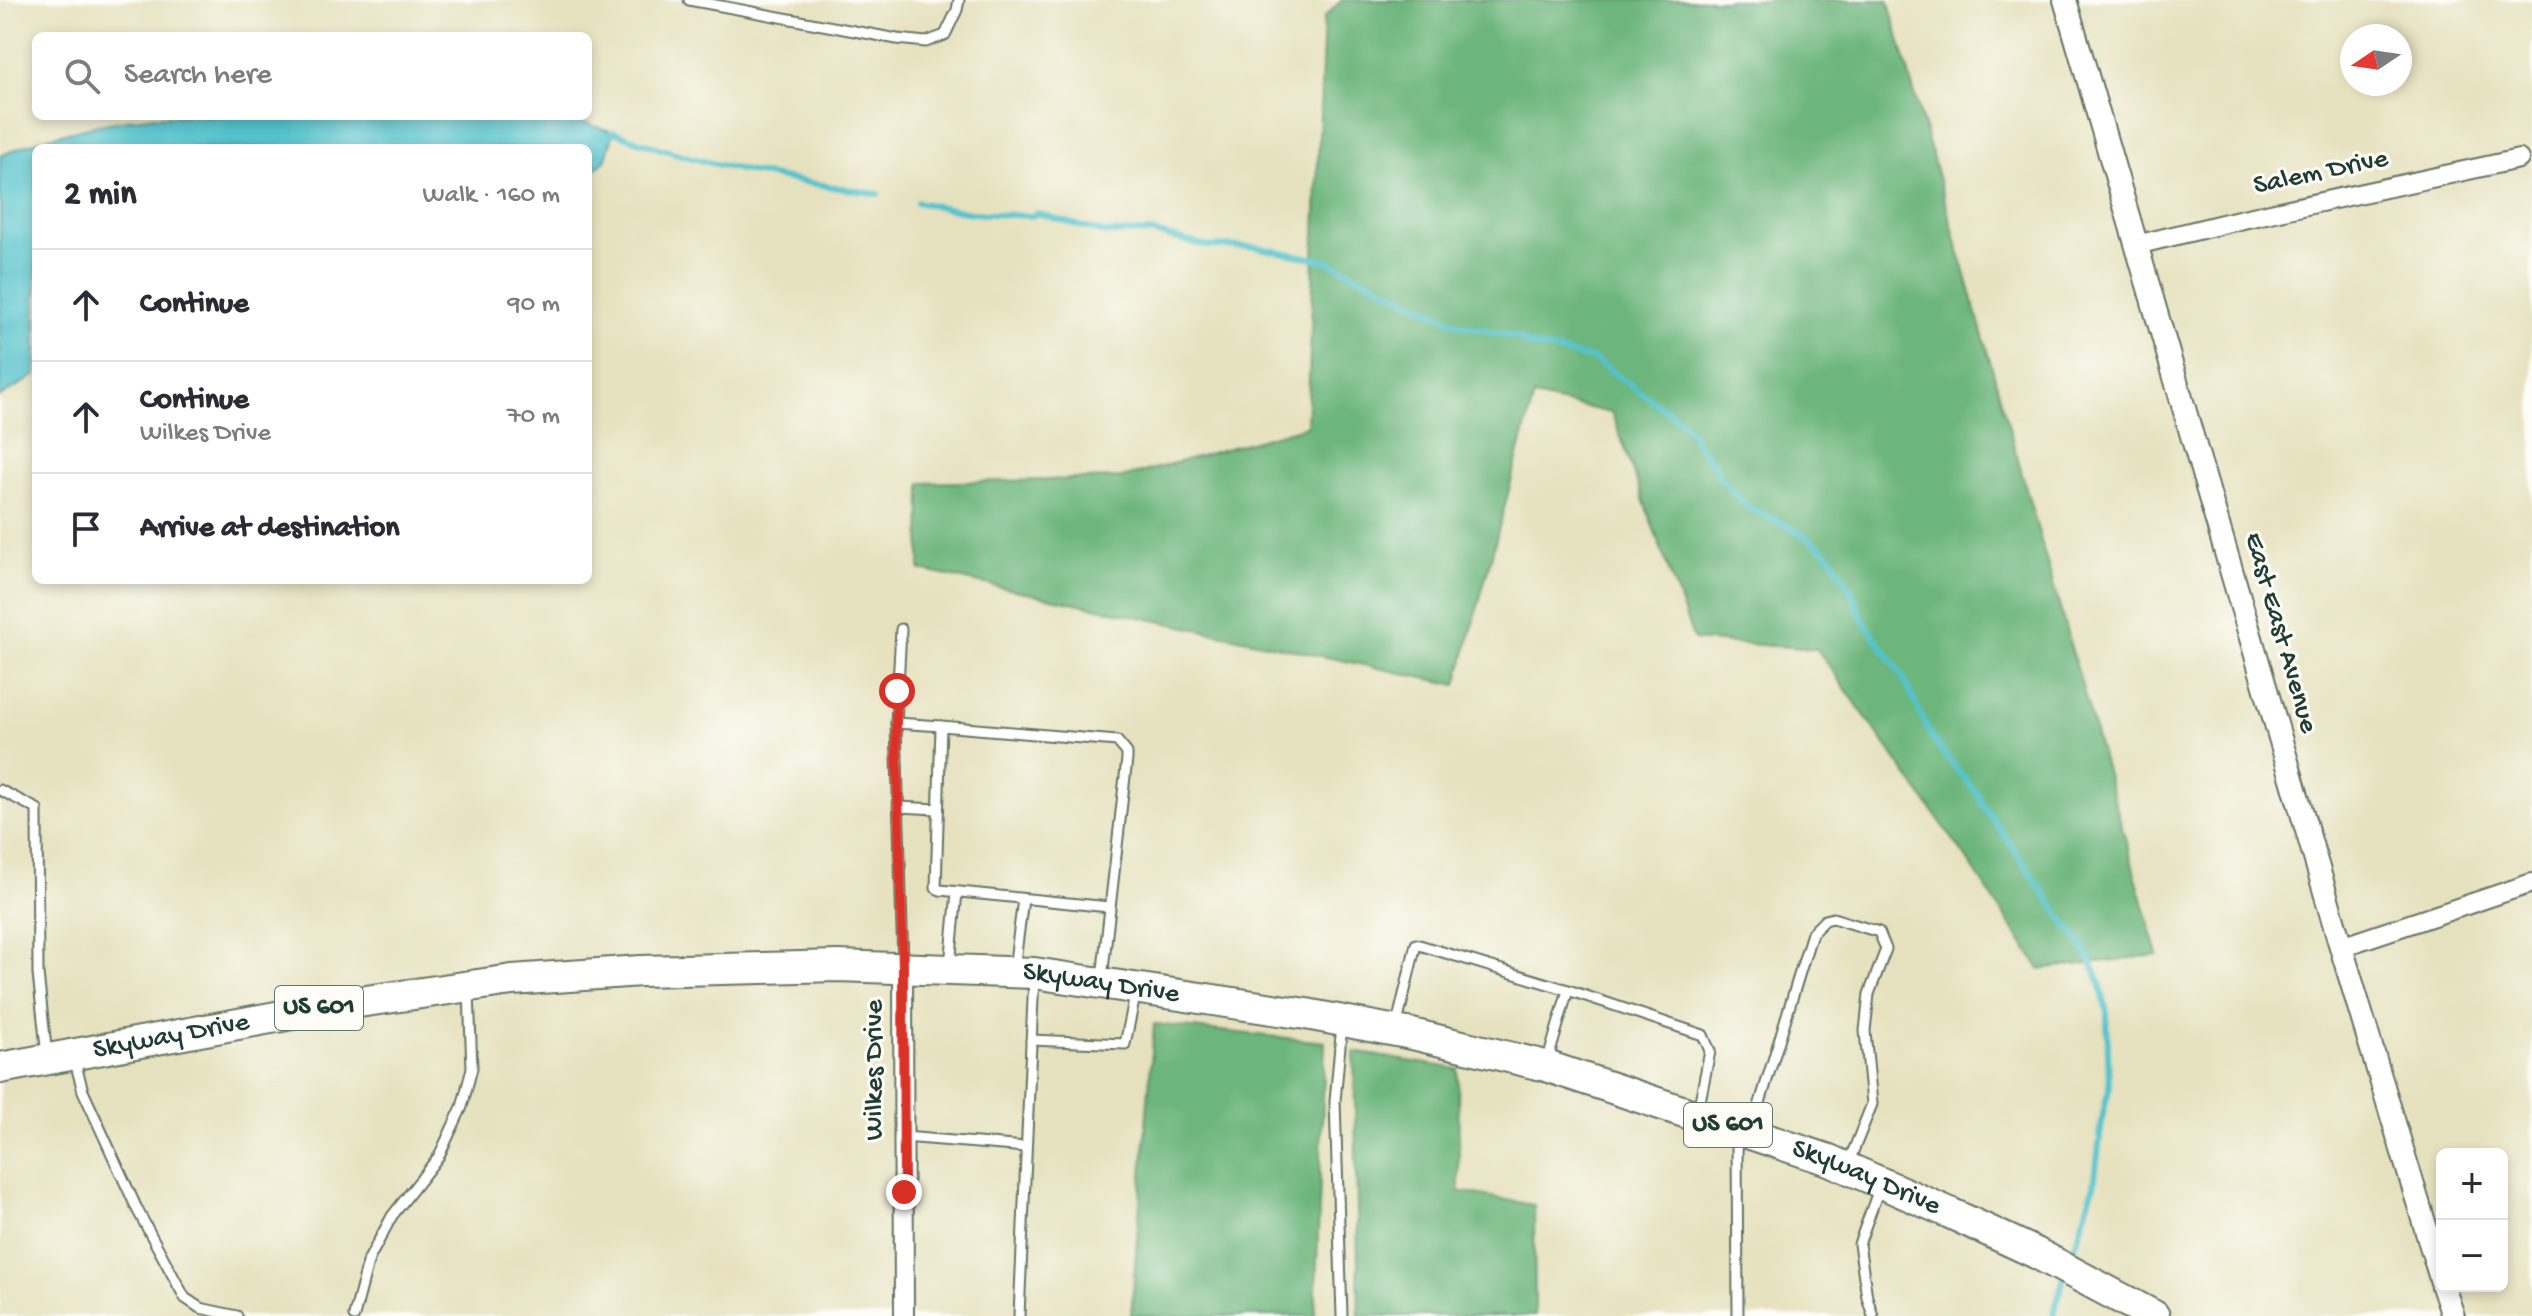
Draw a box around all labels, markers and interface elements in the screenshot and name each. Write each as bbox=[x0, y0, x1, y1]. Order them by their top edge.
north arrow bbox=[2340, 24, 2412, 96]
search box bbox=[32, 32, 592, 120]
icon: search bbox=[60, 54, 104, 98]
text: Search here bbox=[124, 59, 272, 94]
street label: Salem Drive bbox=[2251, 143, 2392, 203]
text: 2 min bbox=[64, 176, 136, 216]
text: Walk · 160 m bbox=[423, 181, 560, 212]
icon: ahead bbox=[64, 283, 108, 327]
text: Continue bbox=[140, 288, 249, 323]
text: 90 m bbox=[508, 290, 560, 321]
text: Continue bbox=[140, 384, 249, 419]
icon: ahead bbox=[64, 395, 108, 439]
text: 70 m bbox=[507, 402, 560, 433]
text: Wilkes Drive bbox=[140, 419, 271, 450]
icon: arrive bbox=[64, 507, 108, 551]
text: Arrive at destination bbox=[140, 512, 400, 547]
street label: East East Avenue bbox=[2236, 529, 2325, 738]
route start bbox=[879, 673, 915, 709]
street label: Skyway Drive bbox=[1022, 956, 1182, 1011]
road number: US 601 bbox=[275, 986, 363, 1030]
street label: Wilkes Drive bbox=[859, 999, 892, 1140]
street label: Skyway Drive bbox=[90, 1006, 252, 1067]
road number: US 601 bbox=[1684, 1103, 1772, 1147]
street label: Skyway Drive bbox=[1788, 1132, 1946, 1223]
map controls bbox=[2436, 1148, 2508, 1292]
button: + bbox=[2436, 1148, 2508, 1220]
route end bbox=[886, 1174, 922, 1210]
button: − bbox=[2436, 1220, 2508, 1292]

